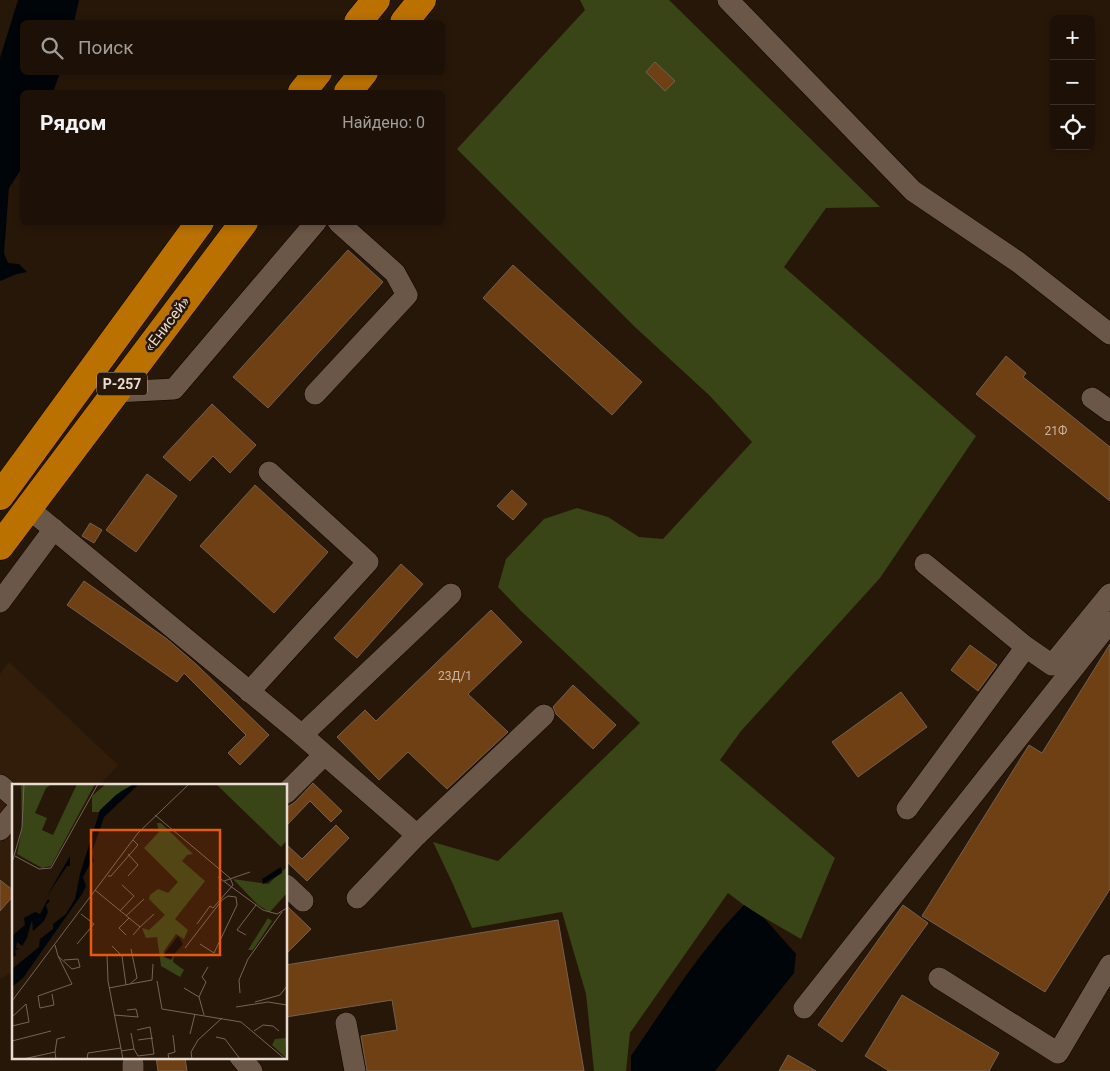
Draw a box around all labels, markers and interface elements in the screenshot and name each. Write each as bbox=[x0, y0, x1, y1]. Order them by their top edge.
map controls bbox=[1050, 15, 1095, 150]
button: + bbox=[1050, 15, 1095, 60]
search box bbox=[20, 20, 445, 75]
icon: search bbox=[38, 34, 66, 62]
text: Поиск bbox=[78, 36, 134, 59]
button: − bbox=[1050, 60, 1095, 105]
button: locate bbox=[1050, 105, 1095, 150]
text: Рядом bbox=[40, 111, 106, 135]
text: Найдено: 0 bbox=[342, 113, 425, 132]
street label: «Енисей» bbox=[140, 293, 194, 355]
road number: Р-257 bbox=[97, 372, 147, 396]
house number: 21Ф bbox=[1045, 424, 1067, 438]
house number: 23Д/1 bbox=[438, 669, 472, 683]
inset map bbox=[12, 784, 288, 1058]

